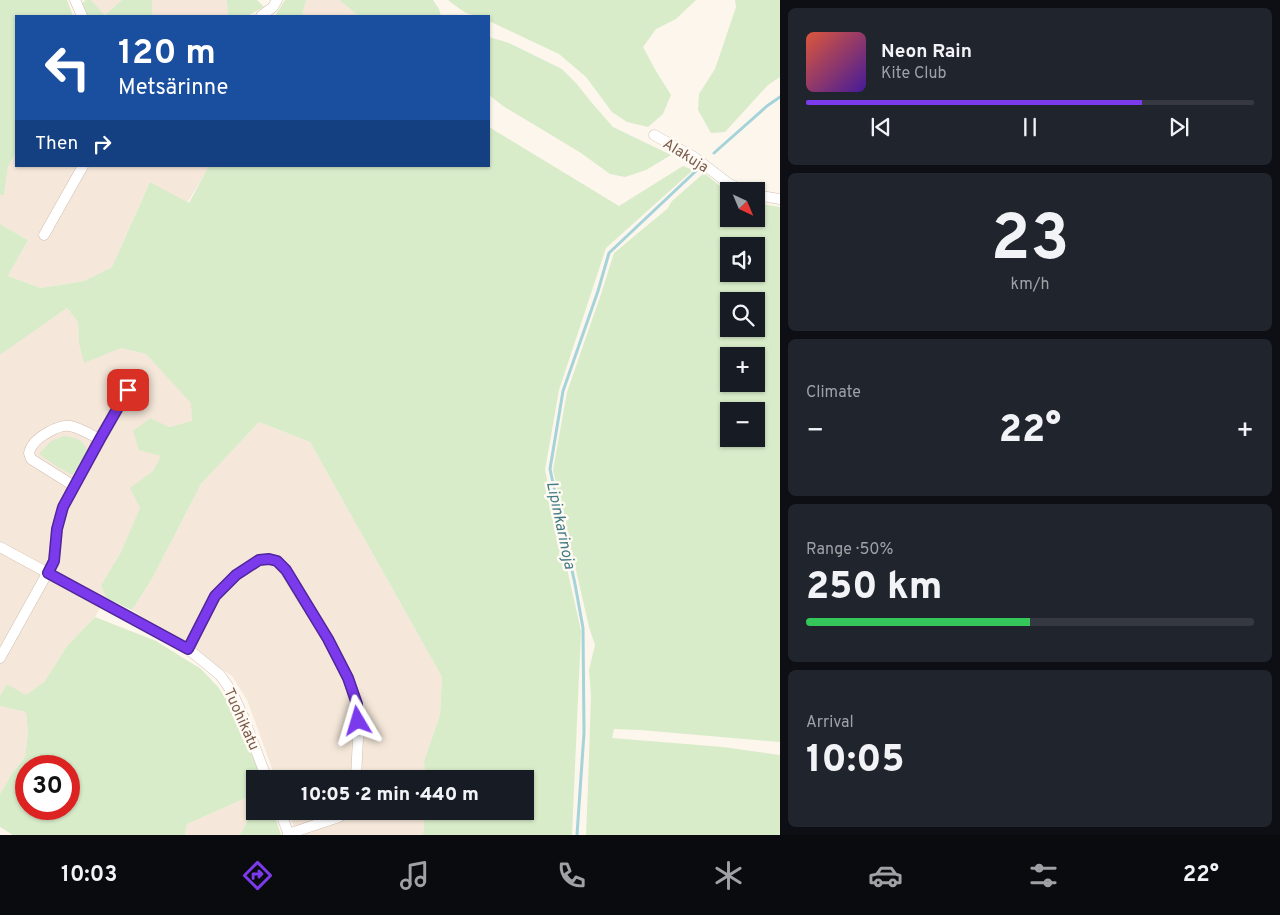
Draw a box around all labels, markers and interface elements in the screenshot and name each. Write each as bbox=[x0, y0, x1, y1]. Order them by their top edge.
text: 120 m bbox=[118, 32, 216, 76]
icon: left bbox=[35, 35, 100, 100]
text: Neon Rain bbox=[881, 40, 972, 64]
text: Kite Club bbox=[881, 64, 946, 84]
text: Metsärinne bbox=[118, 75, 228, 102]
icon: previous bbox=[867, 113, 895, 141]
icon: pause bbox=[1016, 113, 1044, 141]
icon: next bbox=[1165, 113, 1193, 141]
icon: right bbox=[88, 130, 116, 158]
text: Then bbox=[35, 132, 78, 156]
street label: Alakuja bbox=[659, 135, 712, 178]
north arrow bbox=[720, 182, 765, 228]
map controls bbox=[720, 182, 765, 447]
text: 23 bbox=[991, 201, 1069, 283]
button: sound bbox=[720, 237, 765, 282]
text: km/h bbox=[1011, 275, 1049, 295]
button: search bbox=[720, 292, 765, 337]
button: + bbox=[720, 347, 765, 392]
pin bbox=[107, 369, 149, 411]
icon: arrive bbox=[114, 376, 142, 404]
text: Climate bbox=[806, 383, 861, 403]
button: − bbox=[720, 402, 765, 447]
text: 22° bbox=[999, 407, 1061, 456]
text: − bbox=[806, 414, 824, 450]
text: + bbox=[1236, 414, 1254, 450]
water label: Lipinkarinoja bbox=[541, 480, 579, 572]
text: Range · 50% bbox=[806, 540, 894, 560]
text: 250 km bbox=[806, 564, 942, 613]
street label: Tuohikatu bbox=[219, 686, 263, 754]
position arrow bbox=[331, 694, 383, 746]
text: Arrival bbox=[806, 713, 854, 733]
text: 10:05 bbox=[806, 737, 904, 786]
speed limit sign: 30 bbox=[15, 755, 80, 820]
text: 10:05 · 2 min · 440 m bbox=[301, 783, 479, 807]
icon: directions bbox=[240, 858, 275, 893]
icon: music bbox=[397, 858, 432, 893]
icon: phone bbox=[554, 858, 589, 893]
icon: climate bbox=[711, 858, 746, 893]
icon: car bbox=[868, 858, 903, 893]
icon: filters bbox=[1026, 858, 1061, 893]
text: 10:03 bbox=[61, 862, 117, 889]
text: 22° bbox=[1183, 862, 1219, 889]

